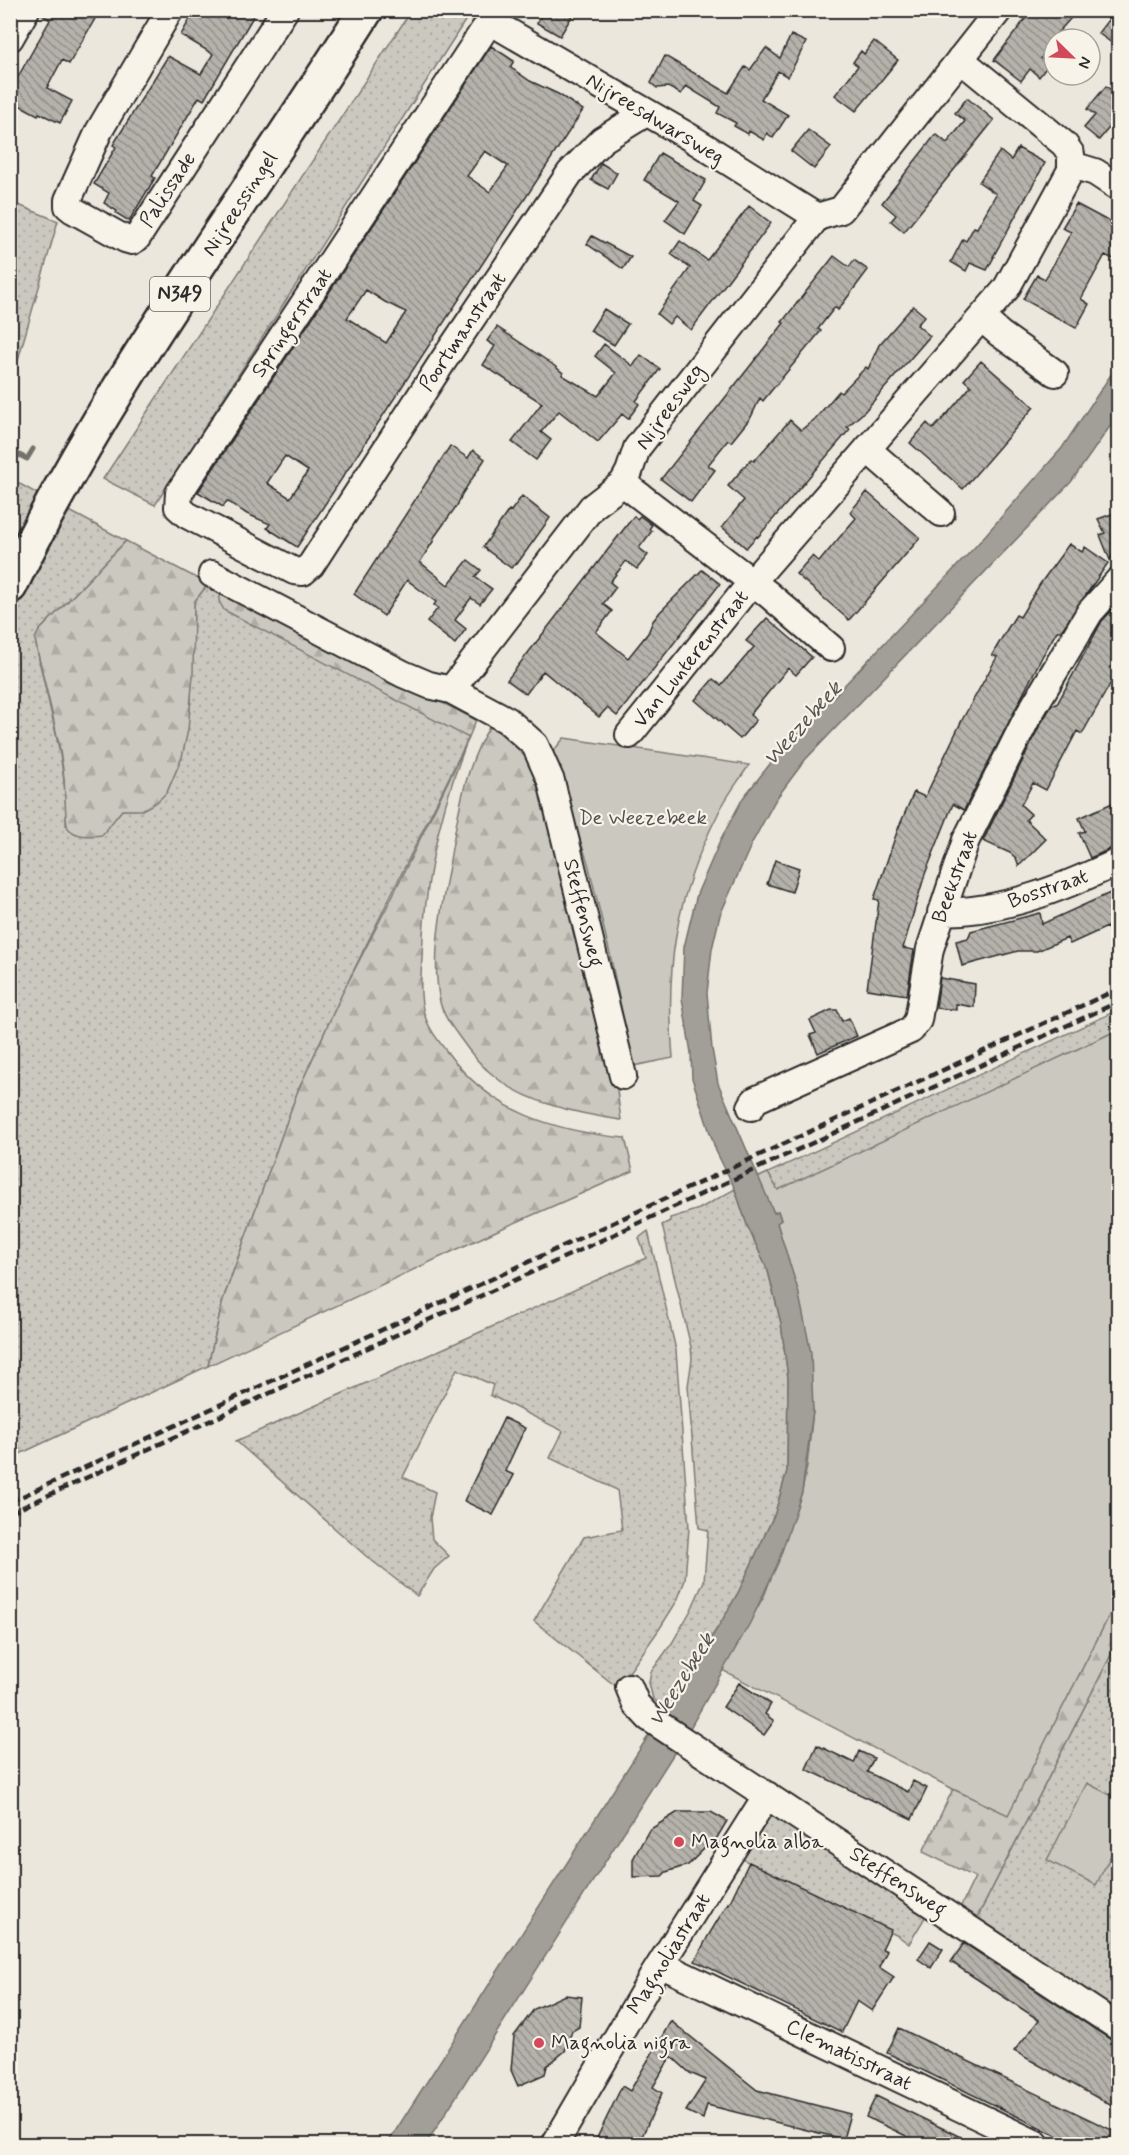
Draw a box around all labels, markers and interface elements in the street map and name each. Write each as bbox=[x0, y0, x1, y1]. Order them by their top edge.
north arrow bbox=[1042, 27, 1102, 87]
text: N bbox=[1073, 53, 1096, 72]
street label: Nijreesdwarsweg bbox=[581, 67, 729, 171]
street label: Nijreessingel bbox=[196, 146, 284, 262]
street label: Palissade bbox=[133, 147, 203, 233]
street label: Springerstraat bbox=[245, 263, 341, 384]
street label: Poortmanstraat bbox=[413, 267, 513, 397]
road number: N349 bbox=[150, 277, 210, 311]
street label: Nijreesweg bbox=[629, 358, 712, 456]
street label: Van Lunterenstraat bbox=[627, 584, 755, 734]
water label: Weezebeek bbox=[757, 674, 850, 772]
park label: De Weezebeek bbox=[579, 804, 708, 832]
street label: Beekstraat bbox=[925, 827, 985, 927]
street label: Steffensweg bbox=[554, 856, 610, 971]
street label: Bosstraat bbox=[1004, 862, 1092, 916]
water label: Weezebeek bbox=[642, 1626, 723, 1732]
place label: Magnolia alba bbox=[691, 1828, 824, 1858]
marker: Magnolia alba bbox=[672, 1835, 686, 1849]
street label: Steffensweg bbox=[843, 1840, 952, 1926]
street label: Magnoliastraat bbox=[621, 1888, 719, 2021]
street label: Clematisstraat bbox=[781, 2012, 917, 2098]
place label: Magnolia nigra bbox=[551, 2029, 691, 2059]
marker: Magnolia nigra bbox=[532, 2036, 546, 2050]

